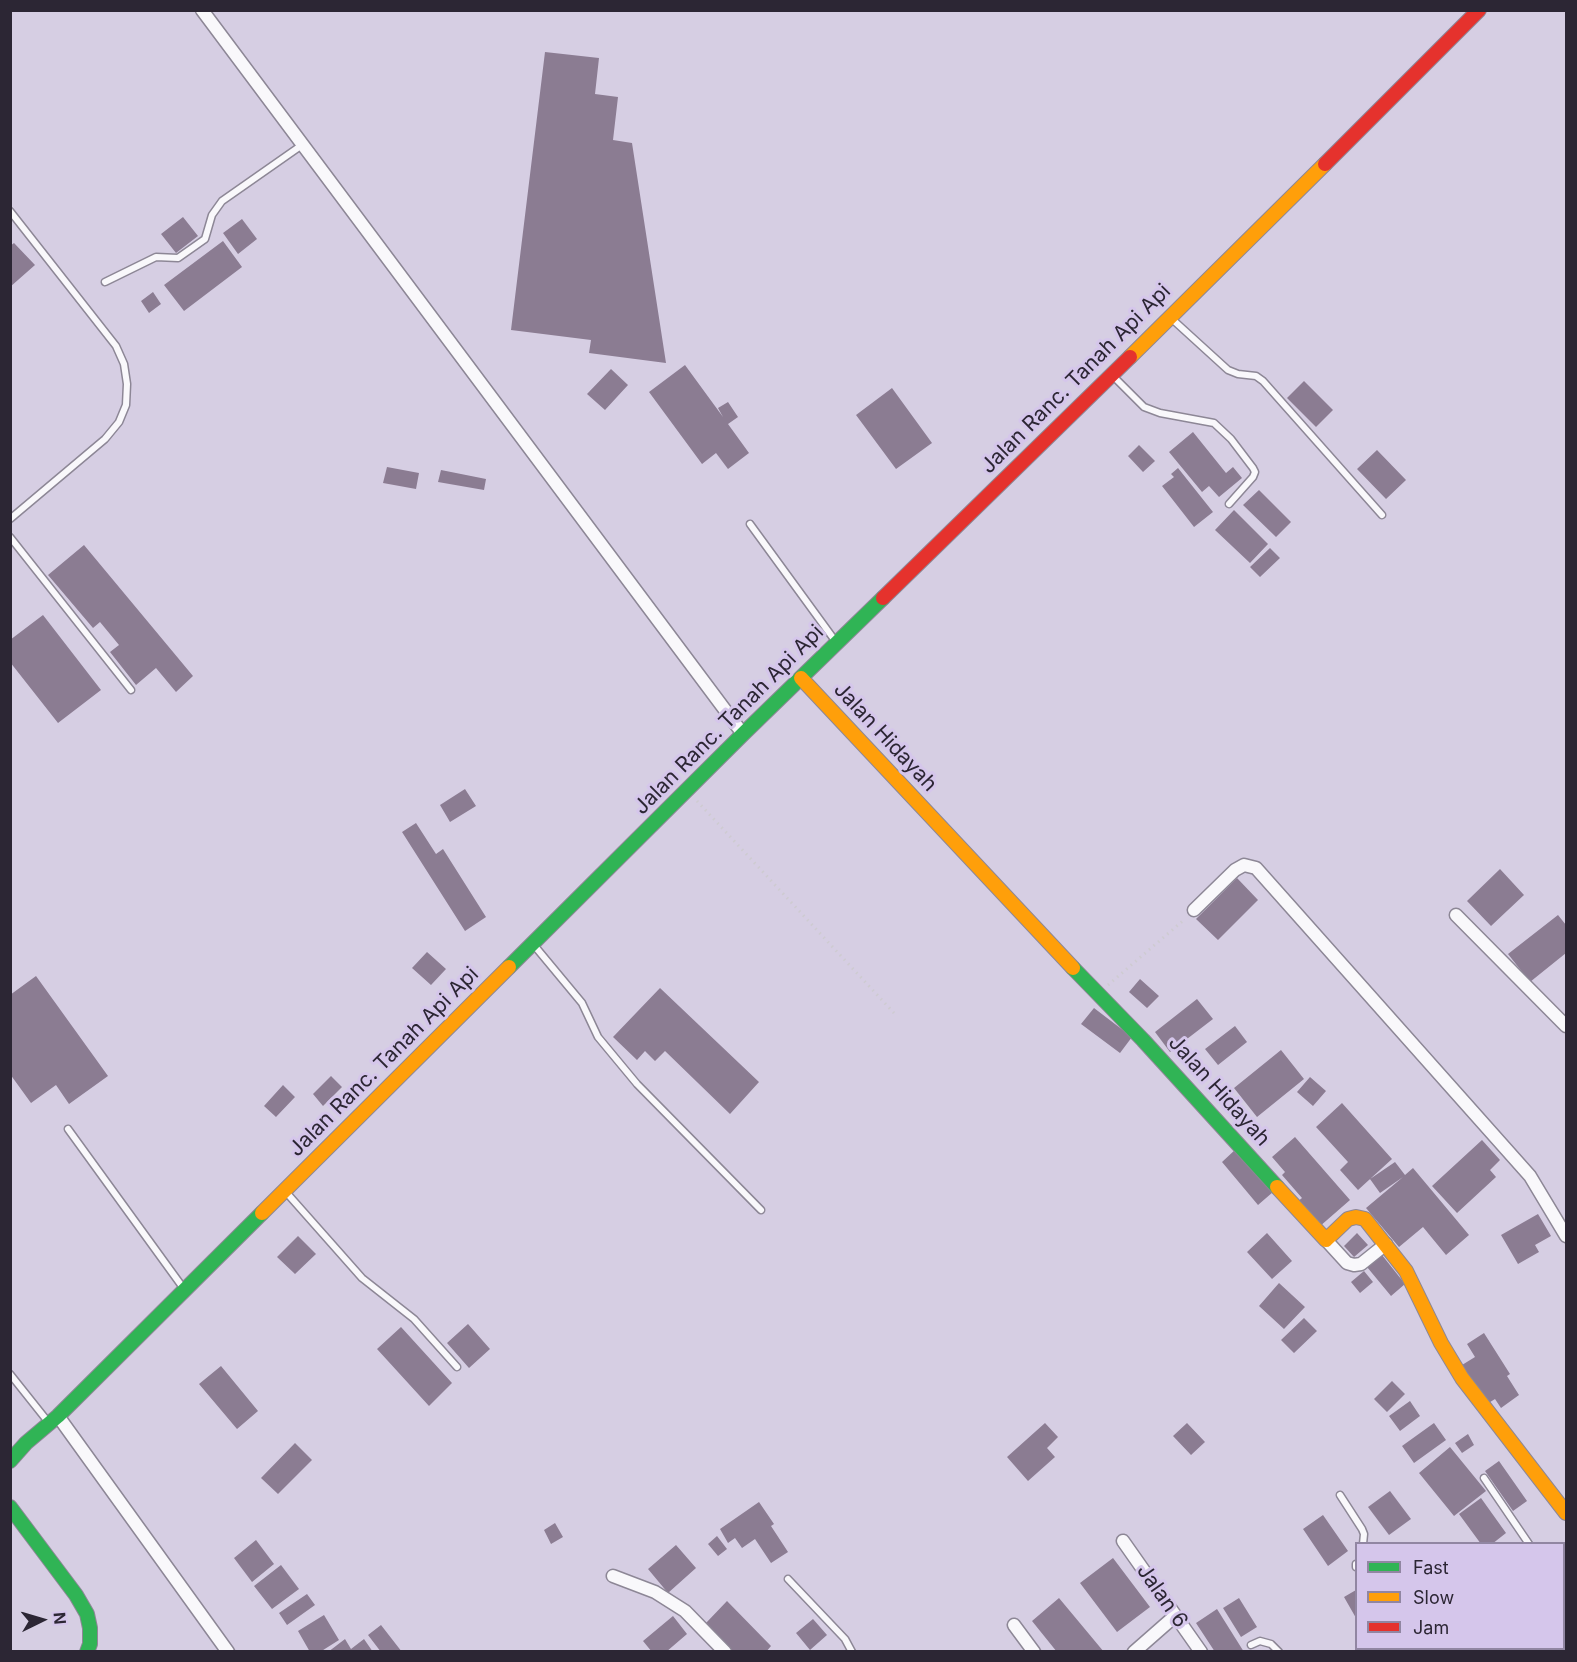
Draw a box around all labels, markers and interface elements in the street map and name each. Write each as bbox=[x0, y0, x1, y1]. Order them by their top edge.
street label: Jalan Ranc. Tanah Api Api bbox=[976, 279, 1176, 479]
street label: Jalan Ranc. Tanah Api Api bbox=[629, 620, 829, 820]
street label: Jalan Hidayah bbox=[828, 677, 942, 797]
street label: Jalan Ranc. Tanah Api Api bbox=[284, 962, 484, 1162]
street label: Jalan Hidayah bbox=[1163, 1031, 1275, 1151]
legend bbox=[1355, 1542, 1565, 1650]
text: Fast bbox=[1413, 1557, 1449, 1578]
street label: Jalan 6 bbox=[1131, 1559, 1193, 1633]
text: Slow bbox=[1413, 1587, 1454, 1608]
north arrow bbox=[12, 1590, 72, 1650]
text: N bbox=[49, 1611, 70, 1625]
text: Jam bbox=[1413, 1617, 1449, 1638]

